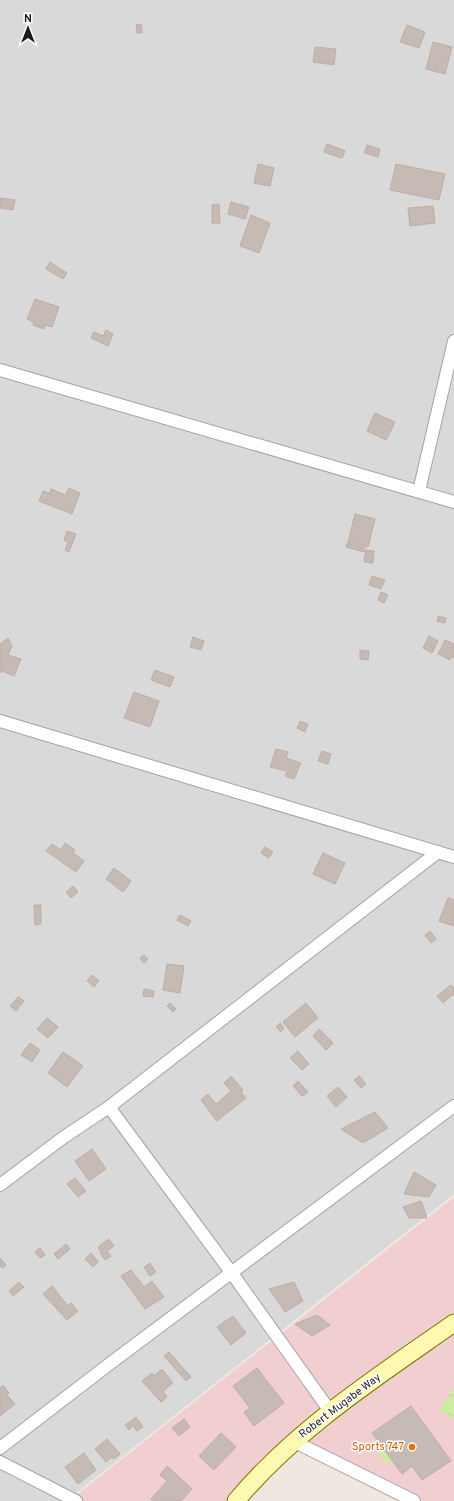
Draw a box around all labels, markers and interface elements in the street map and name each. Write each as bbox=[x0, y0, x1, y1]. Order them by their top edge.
north arrow bbox=[8, 8, 48, 48]
text: N bbox=[24, 12, 32, 26]
street label: Robert Mugabe Way bbox=[296, 1371, 384, 1441]
place label: Sports 747 bbox=[352, 1440, 404, 1454]
marker: Sports 747 bbox=[407, 1442, 417, 1452]

